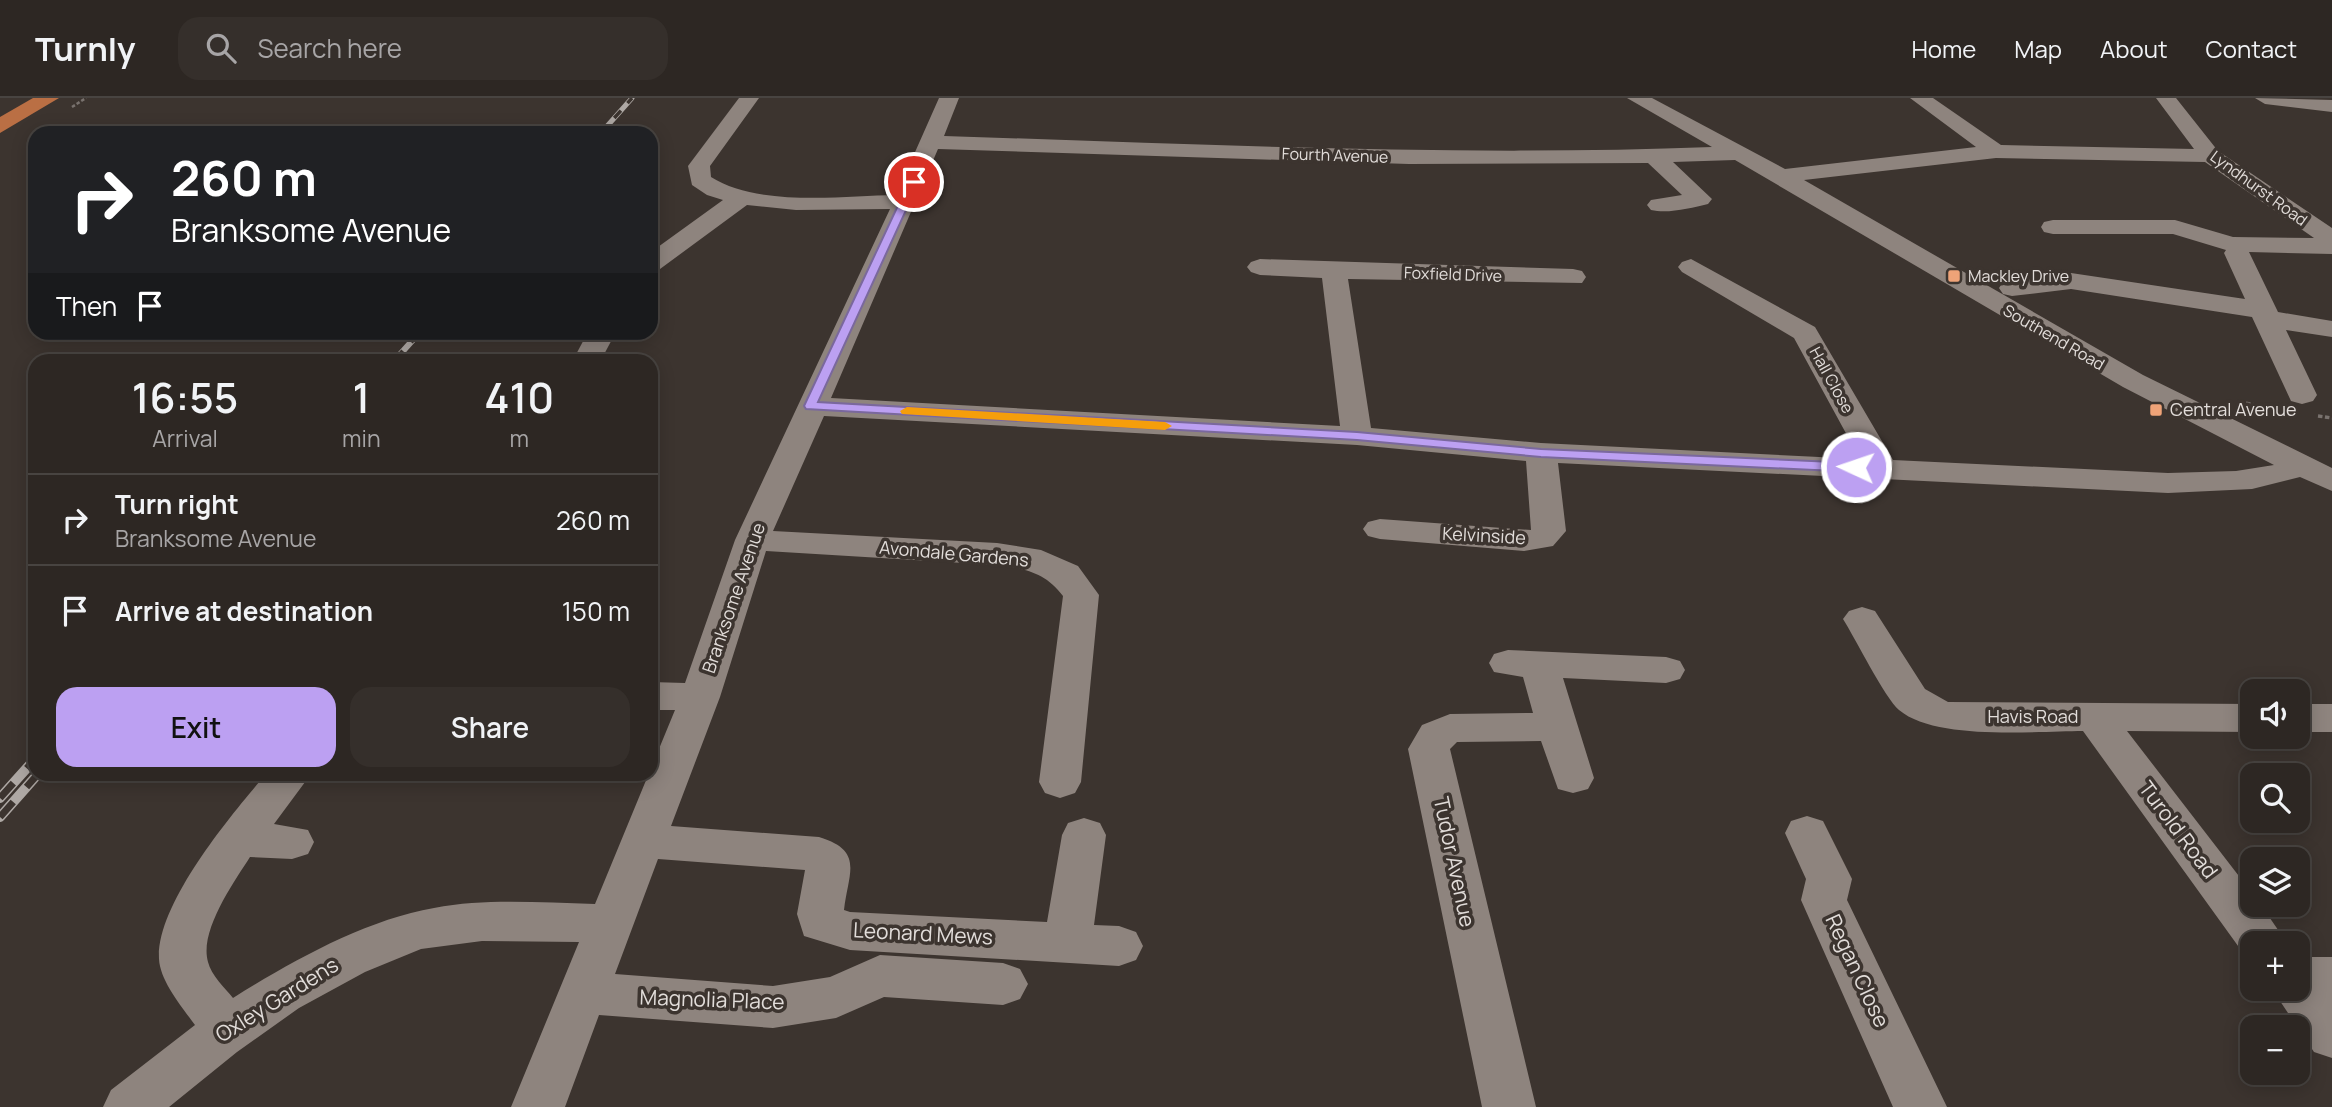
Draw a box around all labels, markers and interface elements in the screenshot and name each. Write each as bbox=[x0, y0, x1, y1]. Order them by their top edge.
search box bbox=[178, 17, 668, 80]
text: Turnly bbox=[35, 26, 136, 71]
icon: search bbox=[202, 29, 240, 67]
text: Search here bbox=[258, 30, 402, 66]
text: Home bbox=[1911, 32, 1976, 65]
text: Map bbox=[2014, 32, 2062, 65]
text: About bbox=[2100, 32, 2168, 65]
text: Contact bbox=[2206, 32, 2297, 65]
street label: Fourth Avenue bbox=[1281, 142, 1389, 168]
text: 260 m bbox=[171, 144, 317, 211]
street label: Lyndhurst Road bbox=[2206, 145, 2312, 231]
pin bbox=[884, 152, 944, 212]
icon: right bbox=[56, 154, 147, 245]
icon: arrive bbox=[895, 163, 933, 201]
text: Branksome Avenue bbox=[171, 208, 451, 252]
street label: Foxfield Drive bbox=[1403, 261, 1503, 287]
place label: Mackley Drive bbox=[1968, 265, 2069, 287]
marker: Mackley Drive bbox=[1946, 268, 1962, 284]
icon: arrive bbox=[131, 287, 169, 325]
text: Then bbox=[56, 288, 117, 324]
street label: Southend Road bbox=[1999, 299, 2109, 375]
street label: Hall Close bbox=[1805, 343, 1859, 417]
text: 16:55 bbox=[132, 368, 238, 426]
text: 1 bbox=[352, 368, 370, 426]
text: 410 bbox=[484, 368, 554, 426]
place label: Central Avenue bbox=[2170, 397, 2297, 421]
marker: Central Avenue bbox=[2148, 402, 2164, 418]
text: Arrival bbox=[152, 422, 218, 454]
text: min bbox=[342, 422, 381, 454]
text: m bbox=[510, 422, 529, 454]
position arrow bbox=[1819, 430, 1893, 504]
text: Turn right bbox=[115, 486, 239, 522]
icon: right bbox=[56, 501, 94, 539]
text: 260 m bbox=[556, 502, 630, 538]
street label: Branksome Avenue bbox=[696, 519, 770, 676]
street label: Kelvinside bbox=[1442, 521, 1526, 549]
text: Branksome Avenue bbox=[115, 522, 316, 554]
street label: Avondale Gardens bbox=[878, 535, 1030, 571]
icon: arrive bbox=[56, 592, 94, 630]
text: Arrive at destination bbox=[115, 593, 373, 629]
text: 150 m bbox=[562, 593, 630, 629]
map controls bbox=[2240, 679, 2310, 1085]
button: sound bbox=[2240, 679, 2310, 749]
button: Exit bbox=[56, 687, 336, 767]
button: Share bbox=[350, 687, 630, 767]
street label: Havis Road bbox=[1987, 704, 2079, 728]
button: search bbox=[2240, 763, 2310, 833]
street label: Turold Road bbox=[2133, 775, 2225, 884]
street label: Tudor Avenue bbox=[1428, 794, 1482, 929]
button: layers bbox=[2240, 847, 2310, 917]
street label: Regan Close bbox=[1819, 909, 1896, 1032]
street label: Leonard Mews bbox=[853, 915, 994, 951]
button: + bbox=[2240, 931, 2310, 1001]
street label: Oxley Gardens bbox=[210, 950, 343, 1048]
street label: Magnolia Place bbox=[639, 982, 785, 1016]
button: − bbox=[2240, 1015, 2310, 1085]

